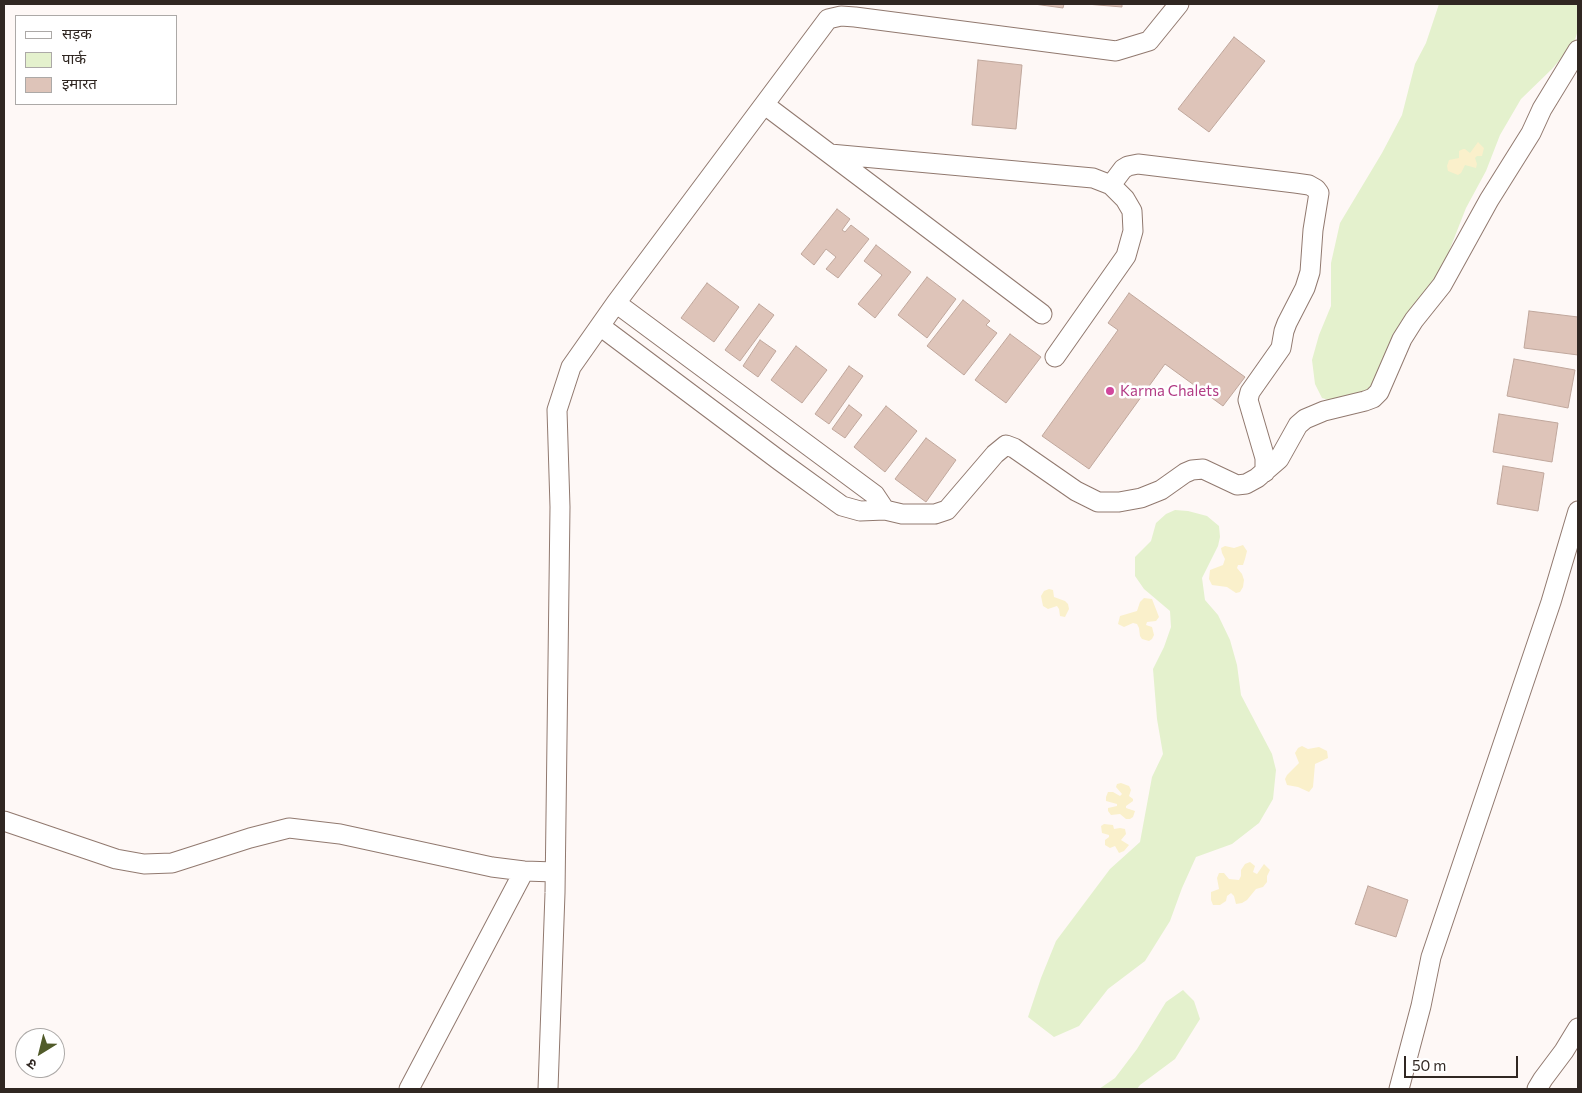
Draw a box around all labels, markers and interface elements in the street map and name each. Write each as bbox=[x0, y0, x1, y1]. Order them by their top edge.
legend bbox=[15, 15, 178, 105]
text: सड़क bbox=[62, 24, 92, 42]
text: पार्क bbox=[62, 49, 86, 67]
text: इमारत bbox=[62, 74, 97, 92]
place label: Karma Chalets bbox=[1120, 382, 1219, 400]
marker: Karma Chalets bbox=[1104, 385, 1116, 397]
north arrow bbox=[15, 1028, 65, 1078]
scale bar bbox=[1407, 1046, 1521, 1078]
text: उ bbox=[23, 1055, 40, 1074]
text: 50 m bbox=[1412, 1056, 1446, 1074]

